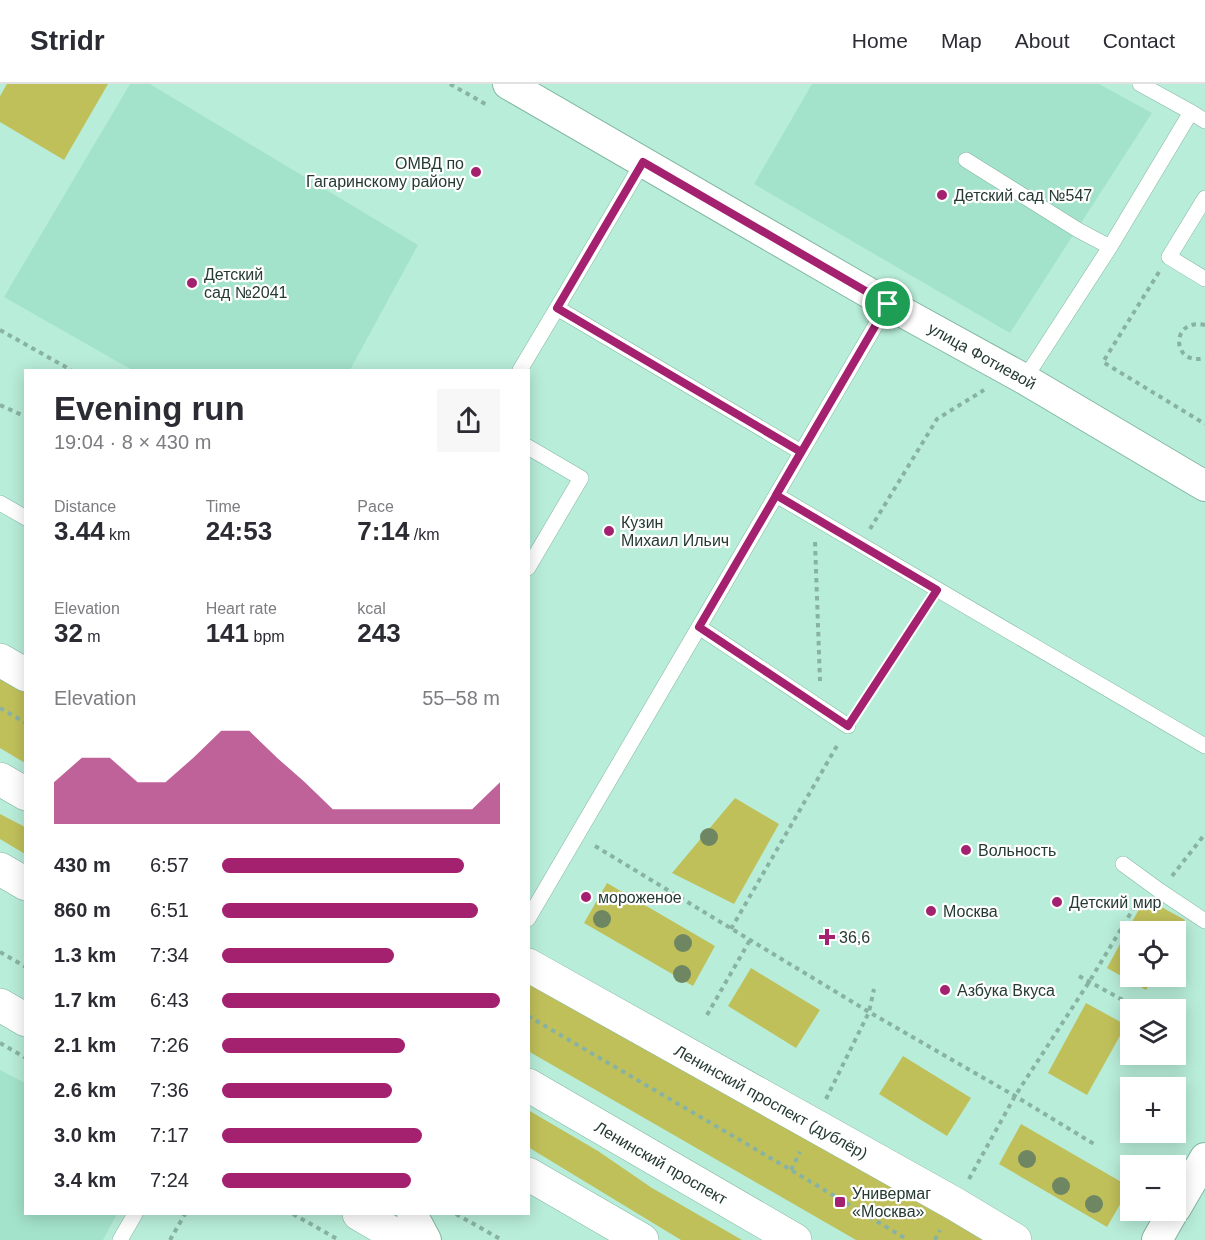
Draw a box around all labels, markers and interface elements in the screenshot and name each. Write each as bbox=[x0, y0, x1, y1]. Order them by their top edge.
text: Stridr bbox=[30, 25, 105, 56]
text: Home bbox=[852, 29, 908, 52]
text: Map bbox=[941, 29, 982, 52]
text: About bbox=[1015, 29, 1070, 52]
text: Contact bbox=[1103, 29, 1175, 52]
place label: ОМВД по Гагаринскому району bbox=[306, 155, 464, 190]
marker: ОМВД по Гагаринскому району bbox=[469, 165, 483, 179]
place label: Детский сад №547 bbox=[954, 187, 1092, 204]
marker: Детский сад №547 bbox=[935, 188, 949, 202]
place label: Детский сад №2041 bbox=[204, 266, 288, 301]
marker: Детский сад №2041 bbox=[185, 276, 199, 290]
pin bbox=[862, 278, 913, 329]
icon: arrive bbox=[871, 287, 904, 320]
street label: улица Фотиевой bbox=[925, 319, 1039, 393]
button: share bbox=[437, 389, 500, 452]
text: Evening run bbox=[54, 390, 245, 427]
text: 19:04 · 8 × 430 m bbox=[54, 431, 211, 453]
text: Distance bbox=[54, 498, 116, 515]
text: Time bbox=[206, 498, 241, 515]
text: Pace bbox=[357, 498, 394, 515]
place label: Кузин Михаил Ильич bbox=[621, 514, 729, 549]
text: 3.44 bbox=[54, 516, 105, 546]
text: 24:53 bbox=[206, 516, 272, 546]
text: 7:14 bbox=[357, 516, 409, 546]
marker: Кузин Михаил Ильич bbox=[602, 524, 616, 538]
text: km bbox=[105, 526, 130, 543]
text: /km bbox=[409, 526, 440, 543]
text: Elevation bbox=[54, 600, 120, 617]
text: Heart rate bbox=[206, 600, 277, 617]
text: kcal bbox=[357, 600, 386, 617]
text: 32 bbox=[54, 618, 83, 648]
text: 141 bbox=[206, 618, 249, 648]
text: 243 bbox=[357, 618, 401, 648]
text: m bbox=[83, 628, 101, 645]
text: bpm bbox=[249, 628, 285, 645]
text: Elevation bbox=[54, 687, 136, 709]
text: 55–58 m bbox=[422, 687, 500, 709]
place label: Вольность bbox=[978, 842, 1056, 859]
marker: Вольность bbox=[959, 843, 973, 857]
text: 430 m bbox=[54, 854, 111, 876]
text: 6:57 bbox=[150, 854, 189, 876]
place label: мороженое bbox=[598, 889, 682, 906]
marker: мороженое bbox=[579, 890, 593, 904]
place label: Детский мир bbox=[1069, 894, 1162, 911]
marker: Детский мир bbox=[1050, 895, 1064, 909]
text: 860 m bbox=[54, 899, 111, 921]
text: 6:51 bbox=[150, 899, 189, 921]
place label: Москва bbox=[943, 903, 998, 920]
marker: Москва bbox=[924, 904, 938, 918]
map controls bbox=[1120, 921, 1186, 1221]
button: locate bbox=[1120, 921, 1186, 987]
place label: 36,6 bbox=[839, 929, 870, 946]
marker: 36,6 bbox=[820, 930, 834, 944]
text: 1.3 km bbox=[54, 944, 116, 966]
text: 7:34 bbox=[150, 944, 189, 966]
place label: Азбука Вкуса bbox=[957, 982, 1055, 999]
marker: Азбука Вкуса bbox=[938, 983, 952, 997]
text: 1.7 km bbox=[54, 989, 116, 1011]
text: 6:43 bbox=[150, 989, 189, 1011]
button: layers bbox=[1120, 999, 1186, 1065]
text: 2.1 km bbox=[54, 1034, 116, 1056]
text: 7:26 bbox=[150, 1034, 189, 1056]
street label: Ленинский проспект (дублёр) bbox=[672, 1042, 870, 1162]
button: + bbox=[1120, 1077, 1186, 1143]
text: 2.6 km bbox=[54, 1079, 116, 1101]
text: 7:36 bbox=[150, 1079, 189, 1101]
street label: Ленинский проспект bbox=[592, 1118, 731, 1208]
text: 3.0 km bbox=[54, 1124, 116, 1146]
text: 7:17 bbox=[150, 1124, 189, 1146]
button: − bbox=[1120, 1155, 1186, 1221]
text: 3.4 km bbox=[54, 1169, 116, 1191]
text: 7:24 bbox=[150, 1169, 189, 1191]
place label: Универмаг «Москва» bbox=[852, 1185, 931, 1220]
marker: Универмаг «Москва» bbox=[833, 1195, 847, 1209]

